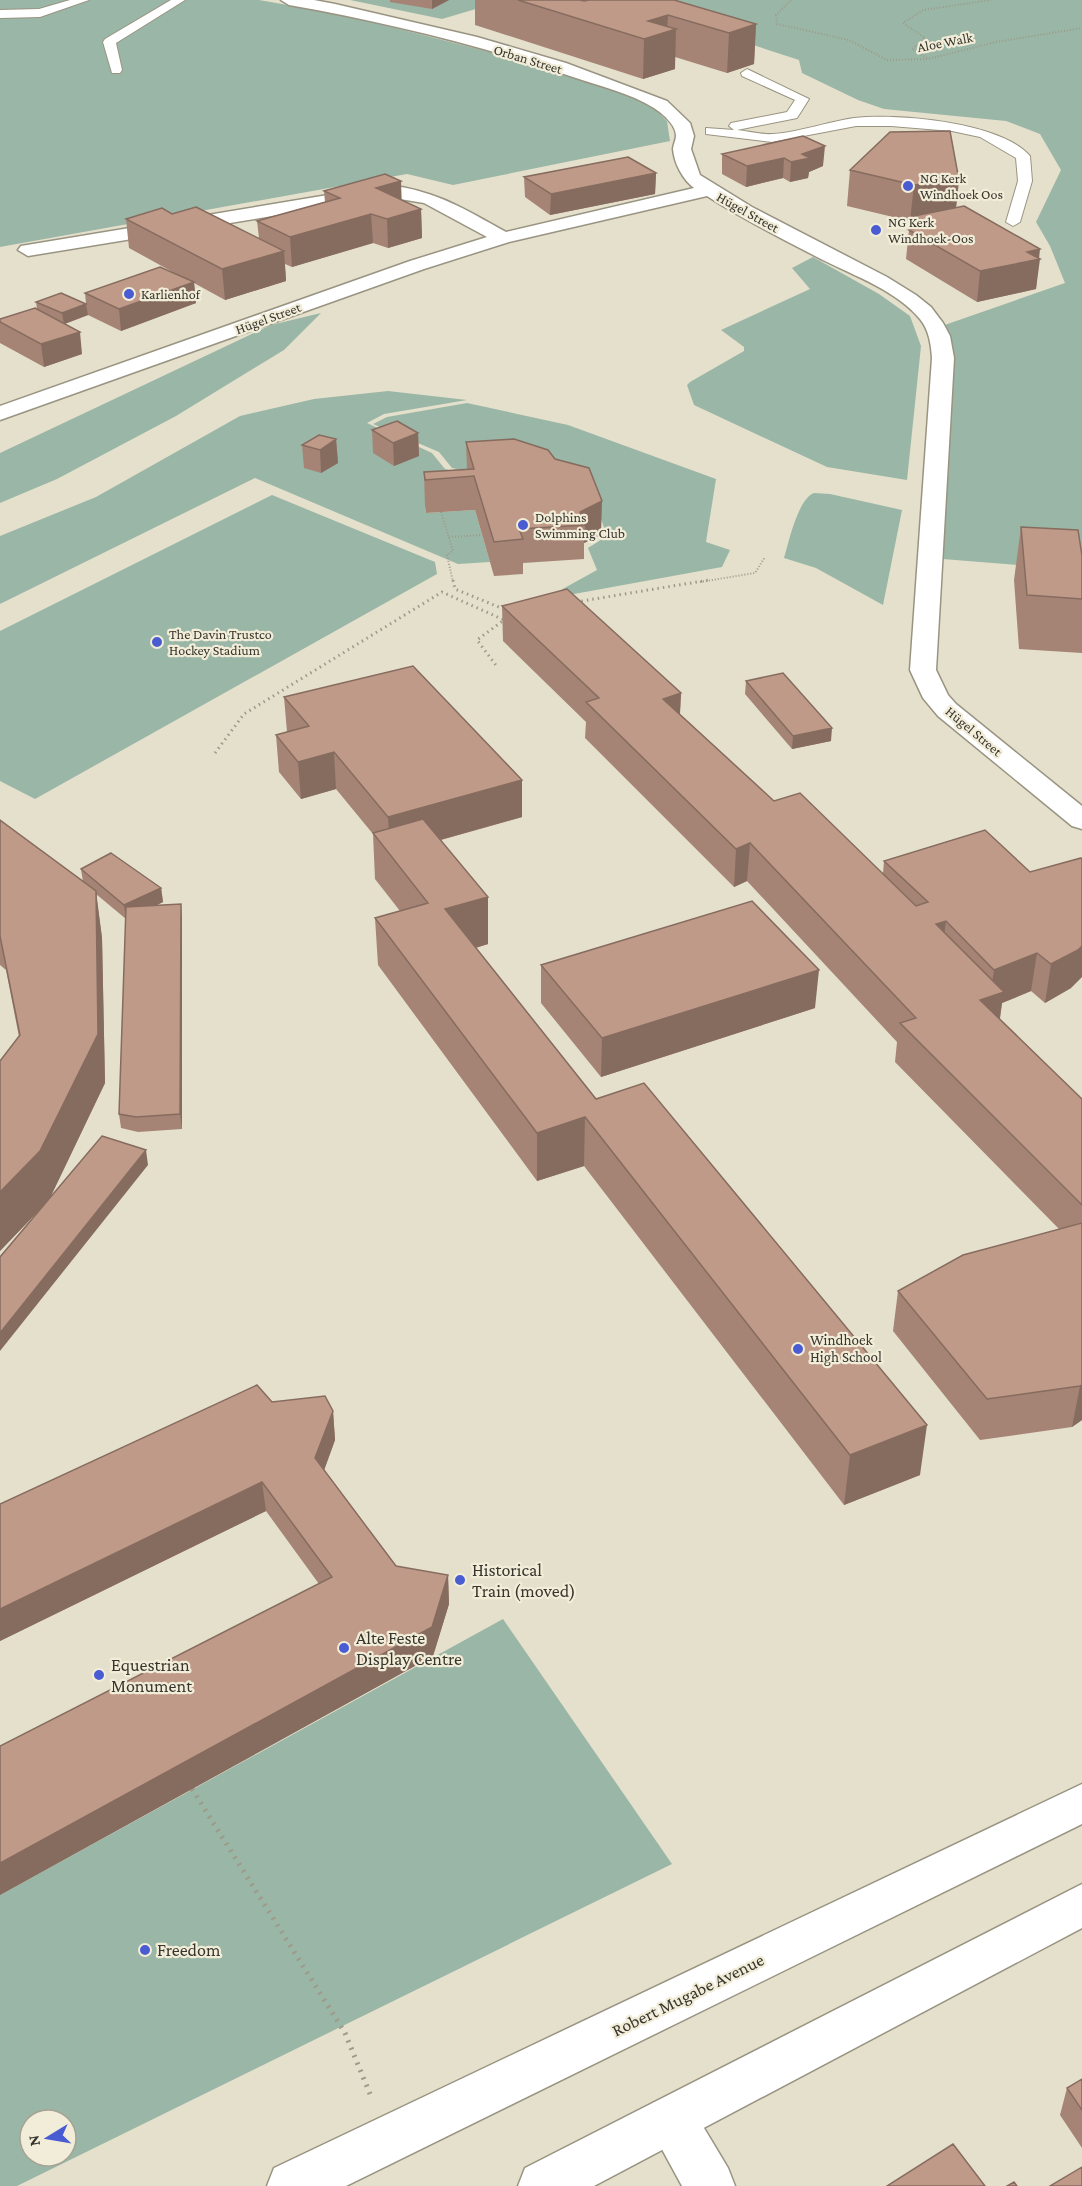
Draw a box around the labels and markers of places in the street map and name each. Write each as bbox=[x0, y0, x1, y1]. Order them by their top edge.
place label: NG Kerk Windhoek Oos bbox=[920, 170, 1003, 202]
marker: NG Kerk Windhoek Oos bbox=[901, 179, 915, 193]
place label: NG Kerk Windhoek-Oos bbox=[888, 214, 973, 246]
marker: NG Kerk Windhoek-Oos bbox=[869, 223, 883, 237]
place label: Karlienhof bbox=[141, 286, 201, 302]
marker: Karlienhof bbox=[122, 287, 136, 301]
place label: Dolphins Swimming Club bbox=[535, 509, 625, 541]
marker: Dolphins Swimming Club bbox=[516, 518, 530, 532]
place label: The Davin Trustco Hockey Stadium bbox=[169, 626, 272, 658]
marker: The Davin Trustco Hockey Stadium bbox=[150, 635, 164, 649]
place label: Windhoek High School bbox=[810, 1332, 882, 1366]
marker: Windhoek High School bbox=[791, 1342, 805, 1356]
place label: Historical Train (moved) bbox=[472, 1560, 575, 1602]
marker: Historical Train (moved) bbox=[453, 1573, 467, 1587]
place label: Alte Feste Display Centre bbox=[356, 1628, 462, 1669]
marker: Alte Feste Display Centre bbox=[337, 1641, 351, 1655]
place label: Equestrian Monument bbox=[111, 1655, 193, 1696]
marker: Equestrian Monument bbox=[92, 1668, 106, 1682]
place label: Freedom bbox=[157, 1940, 221, 1960]
marker: Freedom bbox=[138, 1943, 152, 1957]

